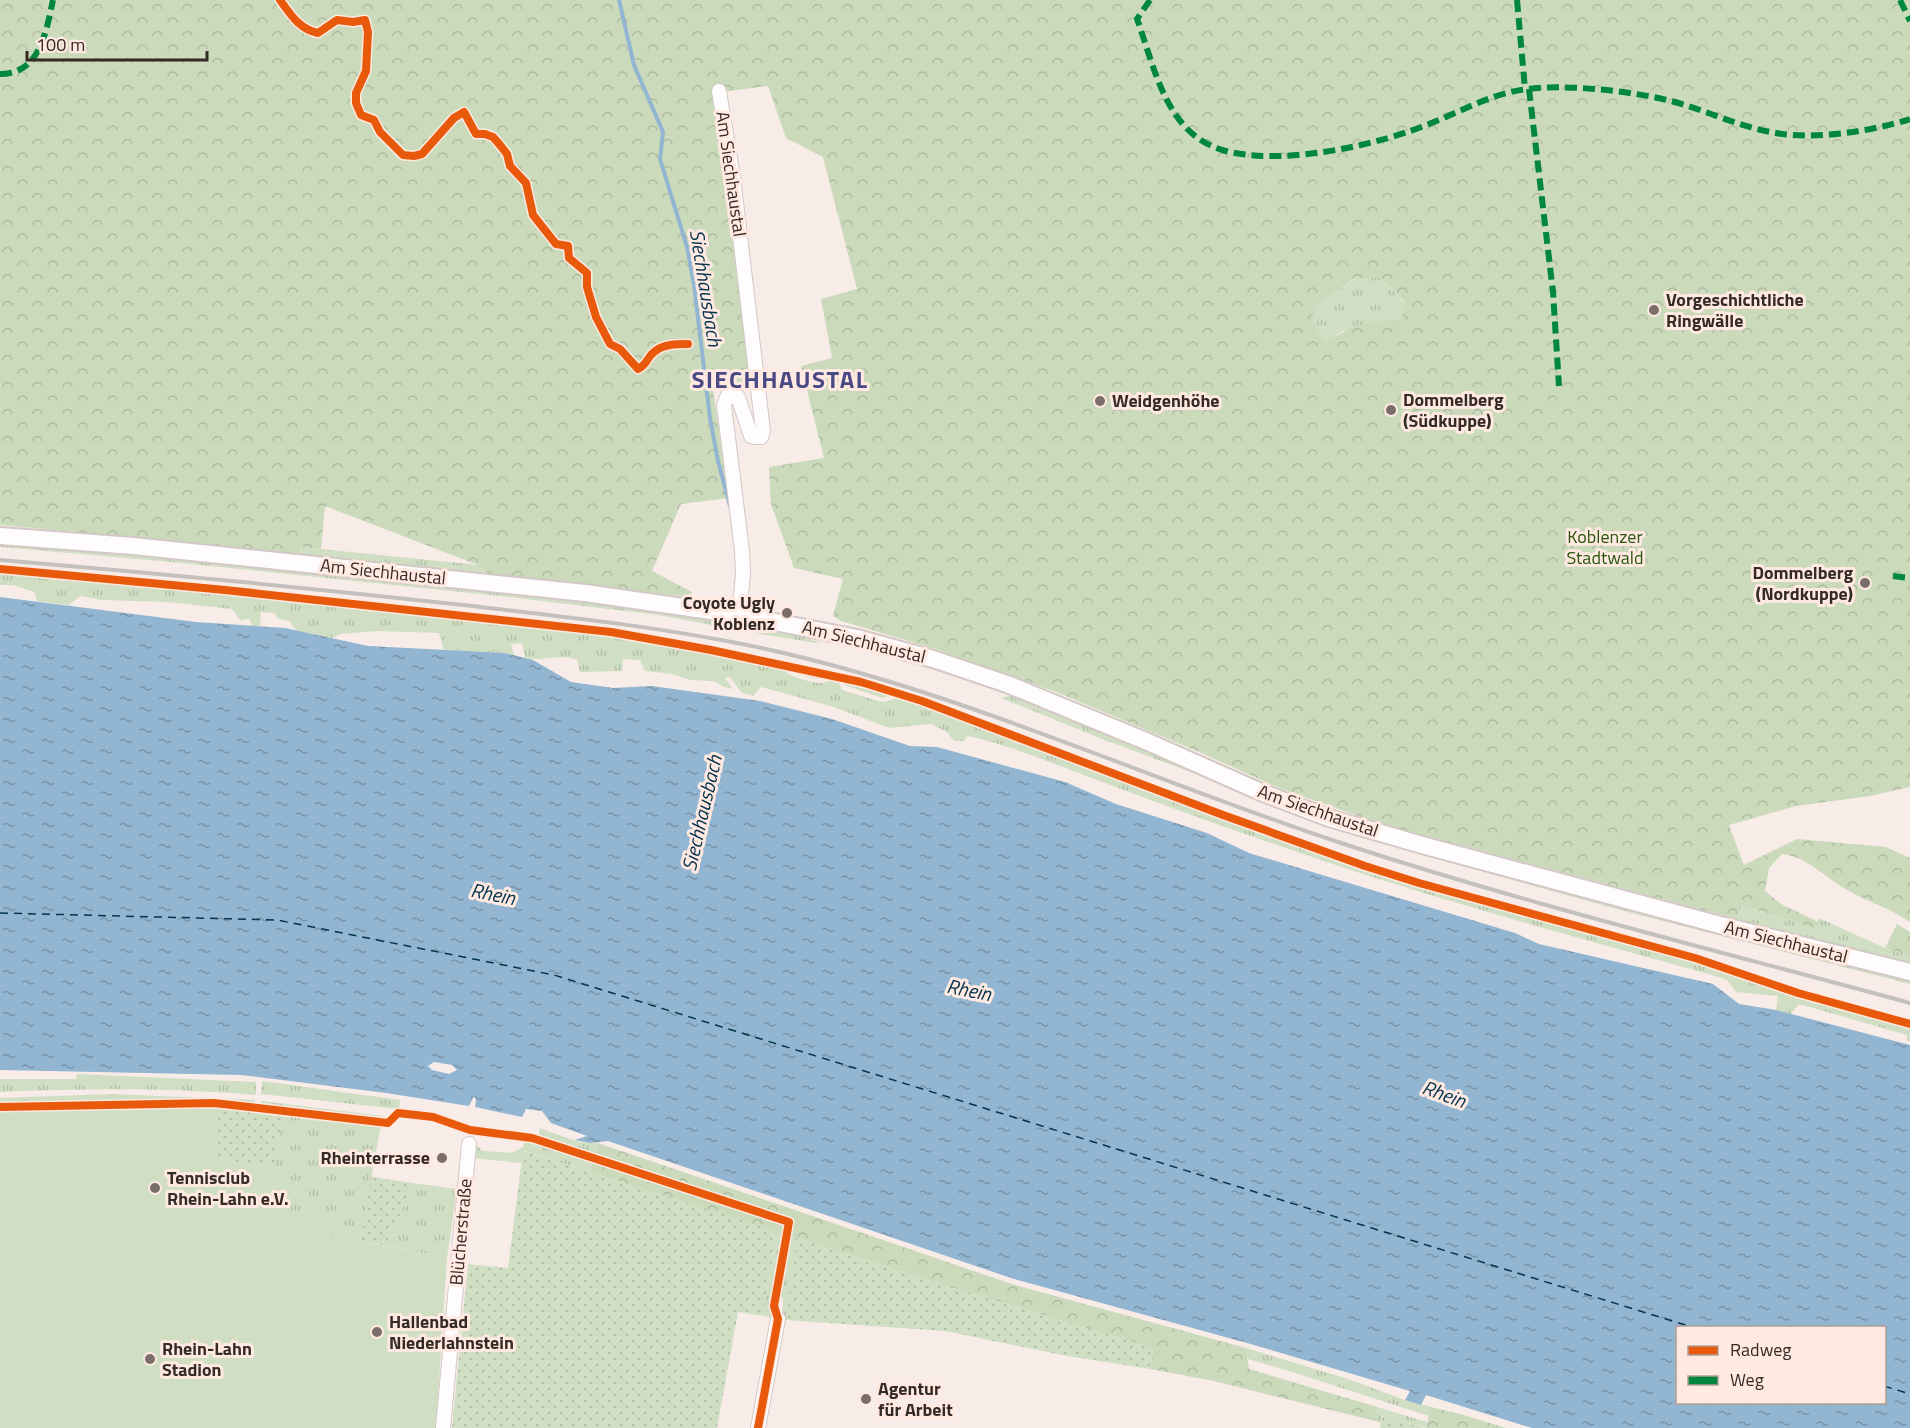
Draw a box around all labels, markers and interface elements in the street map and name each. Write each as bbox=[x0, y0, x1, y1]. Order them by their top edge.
scale bar bbox=[27, 24, 207, 62]
text: 100 m bbox=[36, 31, 85, 58]
street label: Am Siechhaustal bbox=[709, 110, 754, 238]
water label: Siechhausbach bbox=[682, 227, 731, 350]
place label: Vorgeschichtliche Ringwälle bbox=[1666, 286, 1804, 334]
marker: Vorgeschichtliche Ringwälle bbox=[1647, 303, 1661, 317]
district label: SIECHHAUSTAL bbox=[691, 361, 869, 397]
place label: Dommelberg (Südkuppe) bbox=[1403, 386, 1504, 434]
place label: Weidgenhöhe bbox=[1112, 387, 1220, 414]
marker: Weidgenhöhe bbox=[1093, 394, 1107, 408]
marker: Dommelberg (Südkuppe) bbox=[1384, 403, 1398, 417]
park label: Koblenzer Stadtwald bbox=[1566, 523, 1644, 571]
street label: Am Siechhaustal bbox=[319, 551, 447, 592]
place label: Dommelberg (Nordkuppe) bbox=[1752, 559, 1853, 607]
marker: Dommelberg (Nordkuppe) bbox=[1858, 576, 1872, 590]
place label: Coyote Ugly Koblenz bbox=[683, 589, 775, 637]
marker: Coyote Ugly Koblenz bbox=[780, 606, 794, 620]
street label: Am Siechhaustal bbox=[800, 613, 929, 670]
water label: Siechhausbach bbox=[673, 751, 730, 874]
street label: Am Siechhaustal bbox=[1254, 777, 1382, 844]
water label: Rhein bbox=[468, 874, 519, 913]
street label: Am Siechhaustal bbox=[1722, 913, 1851, 970]
water label: Rhein bbox=[944, 970, 995, 1009]
water label: Rhein bbox=[1418, 1071, 1471, 1116]
place label: Rheinterrasse bbox=[321, 1144, 430, 1171]
marker: Rheinterrasse bbox=[435, 1151, 449, 1165]
place label: Tennisclub Rhein-Lahn e.V. bbox=[167, 1164, 289, 1212]
street label: Blücherstraße bbox=[442, 1177, 479, 1286]
marker: Tennisclub Rhein-Lahn e.V. bbox=[148, 1181, 162, 1195]
place label: Hallenbad Niederlahnstein bbox=[389, 1308, 514, 1356]
marker: Hallenbad Niederlahnstein bbox=[370, 1325, 384, 1339]
legend bbox=[1676, 1326, 1886, 1404]
place label: Rhein-Lahn Stadion bbox=[162, 1335, 252, 1383]
text: Radweg bbox=[1730, 1336, 1792, 1363]
marker: Rhein-Lahn Stadion bbox=[143, 1352, 157, 1366]
text: Weg bbox=[1730, 1366, 1764, 1393]
place label: Agentur für Arbeit bbox=[878, 1375, 953, 1423]
marker: Agentur für Arbeit bbox=[859, 1392, 873, 1406]

